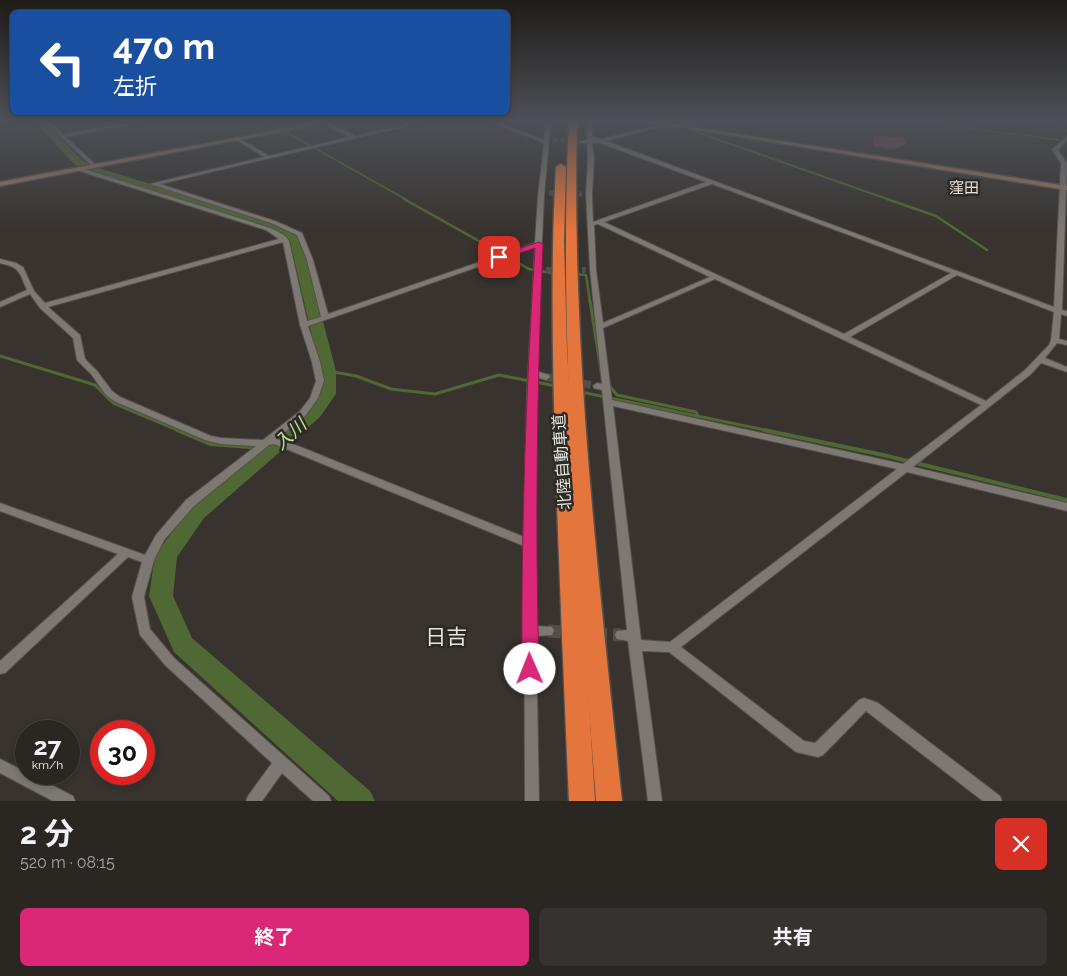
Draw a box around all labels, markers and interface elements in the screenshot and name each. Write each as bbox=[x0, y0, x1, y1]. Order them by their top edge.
text: 470 m bbox=[113, 26, 215, 67]
icon: left bbox=[30, 30, 95, 95]
text: 左折 bbox=[113, 73, 157, 99]
district label: 窪田 bbox=[949, 179, 979, 197]
pin bbox=[478, 236, 520, 278]
icon: arrive bbox=[485, 243, 513, 271]
water label: 入川 bbox=[270, 413, 312, 454]
street label: 北陸自動車道 bbox=[549, 413, 575, 511]
district label: 日吉 bbox=[425, 624, 467, 649]
position arrow bbox=[503, 642, 555, 694]
speed limit sign: 30 bbox=[90, 720, 155, 785]
text: 27 bbox=[33, 731, 62, 761]
text: km/h bbox=[32, 758, 63, 772]
text: 2 分 bbox=[20, 816, 74, 851]
button: close bbox=[995, 818, 1047, 870]
text: 520 m · 08:15 bbox=[20, 853, 115, 872]
button: 終了 bbox=[20, 908, 529, 966]
button: 共有 bbox=[539, 908, 1047, 966]

